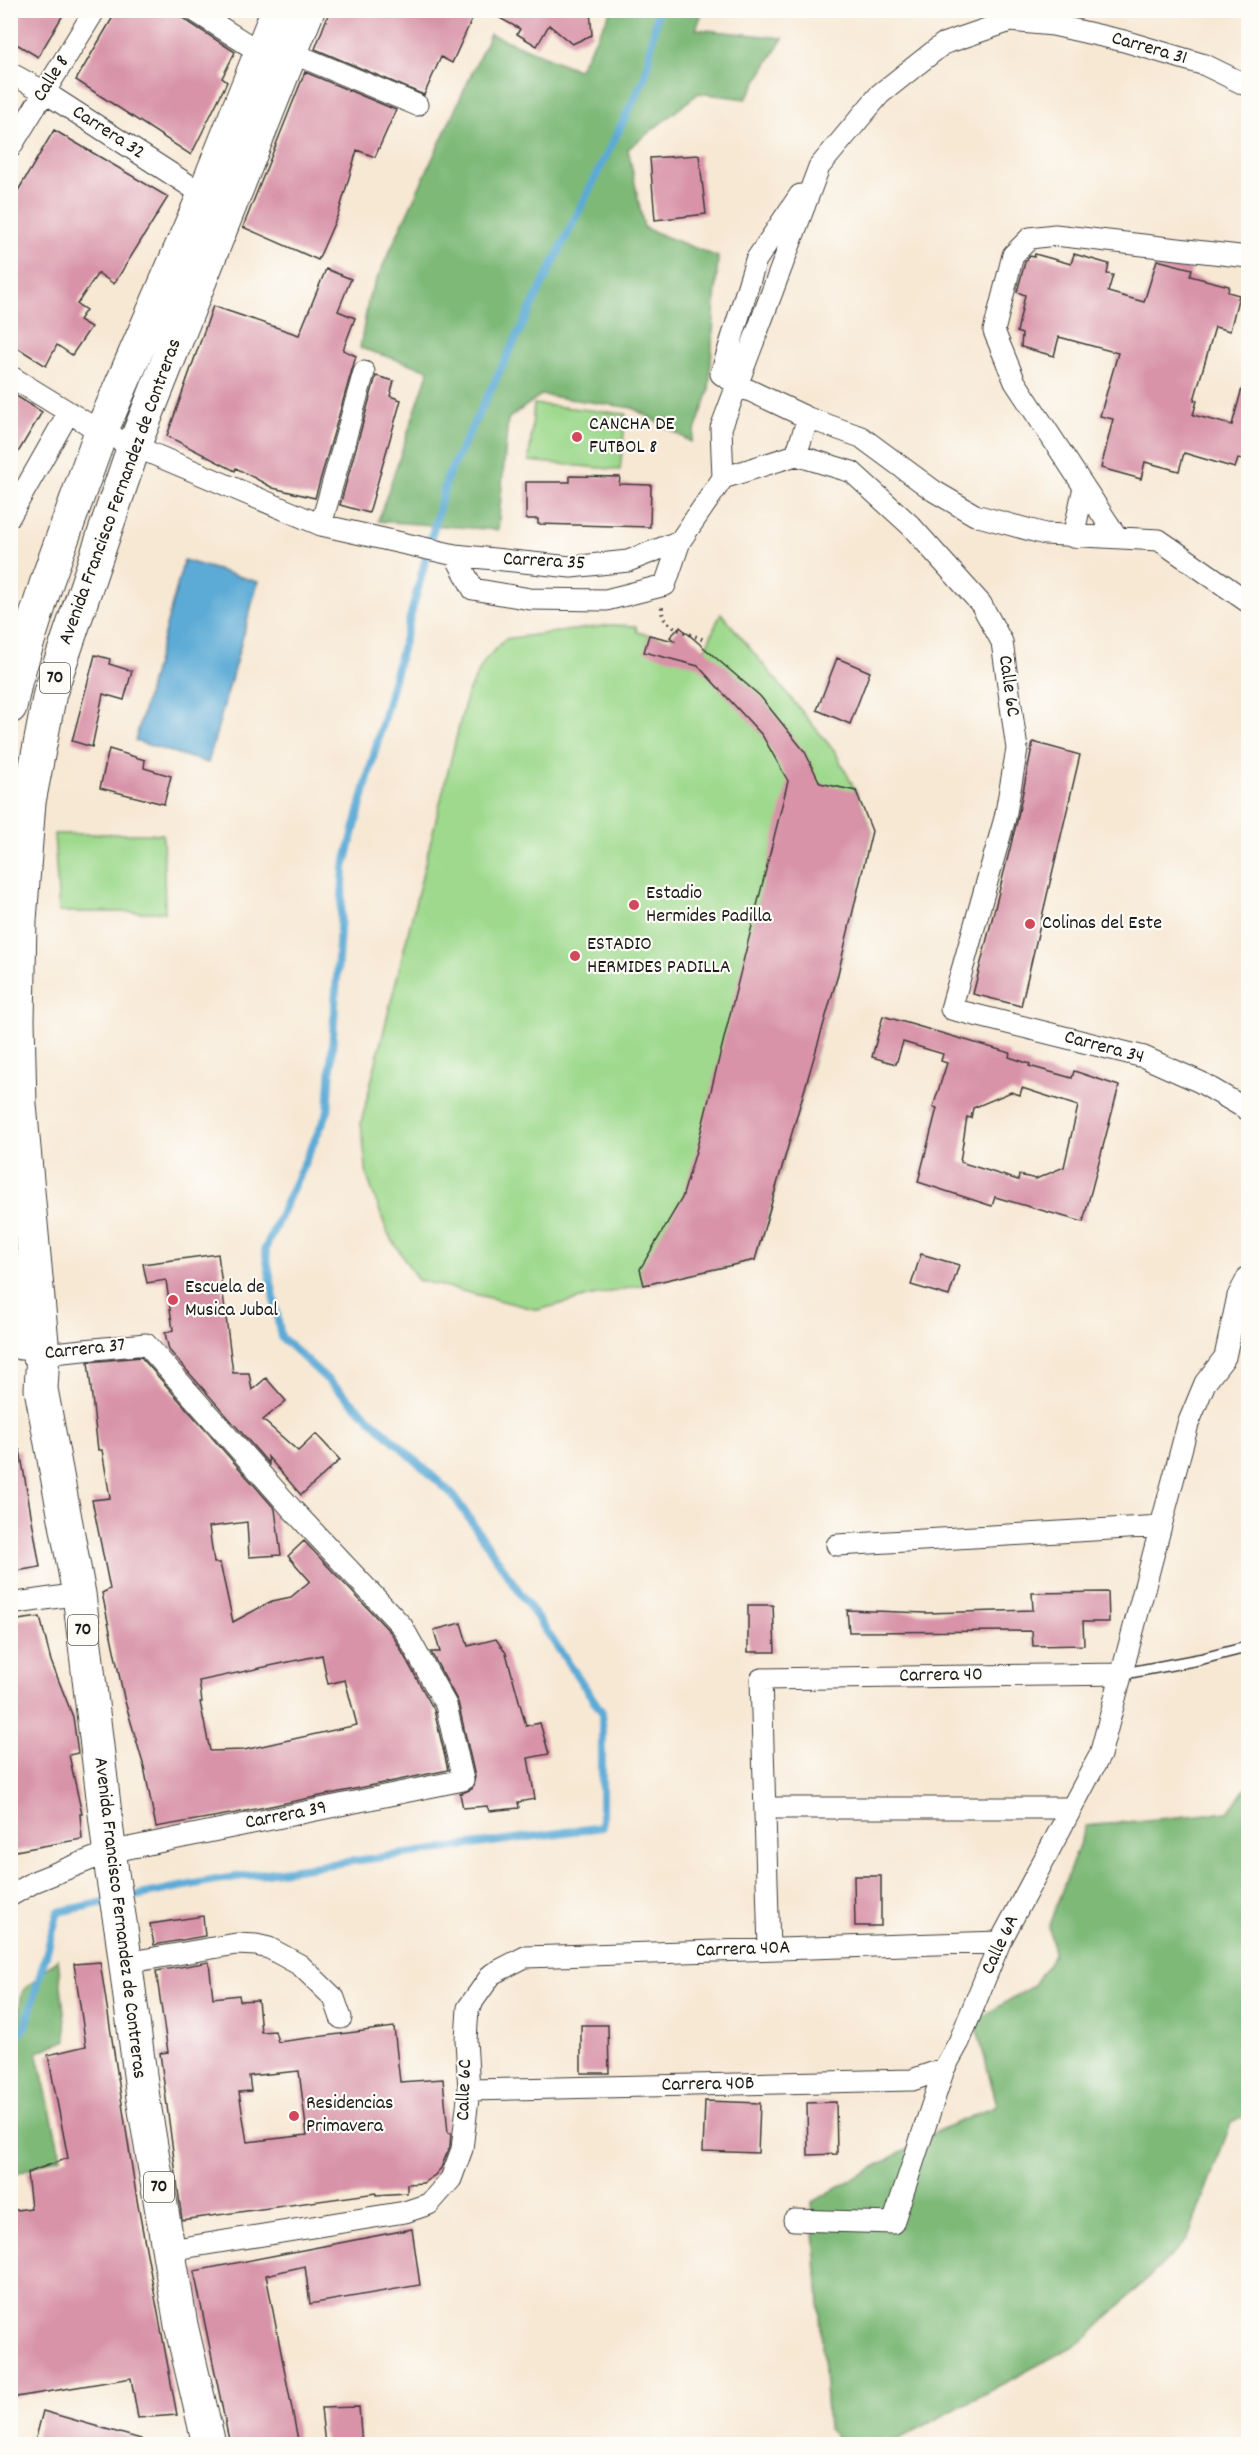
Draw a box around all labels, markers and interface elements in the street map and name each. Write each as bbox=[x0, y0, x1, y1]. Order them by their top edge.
street label: Carrera 31 bbox=[1108, 25, 1190, 73]
street label: Calle 8 bbox=[27, 50, 77, 108]
street label: Carrera 32 bbox=[66, 99, 150, 167]
street label: Avenida Francisco Fernandez de Contreras bbox=[52, 335, 190, 649]
place label: CANCHA DE FUTBOL 8 bbox=[589, 411, 675, 462]
marker: CANCHA DE FUTBOL 8 bbox=[570, 430, 584, 444]
street label: Carrera 35 bbox=[502, 546, 586, 578]
street label: Calle 6C bbox=[990, 653, 1026, 719]
road number: 70 bbox=[40, 663, 70, 693]
place label: Estadio Hermides Padilla bbox=[646, 880, 772, 931]
marker: Estadio Hermides Padilla bbox=[627, 898, 641, 912]
place label: Colinas del Este bbox=[1042, 910, 1162, 938]
marker: Colinas del Este bbox=[1023, 917, 1037, 931]
place label: ESTADIO HERMIDES PADILLA bbox=[587, 931, 731, 982]
marker: ESTADIO HERMIDES PADILLA bbox=[568, 949, 582, 963]
street label: Carrera 34 bbox=[1061, 1024, 1147, 1072]
place label: Escuela de Musica Jubal bbox=[185, 1274, 278, 1325]
marker: Escuela de Musica Jubal bbox=[166, 1293, 180, 1307]
street label: Carrera 37 bbox=[43, 1332, 127, 1368]
road number: 70 bbox=[68, 1615, 98, 1645]
street label: Carrera 40 bbox=[899, 1661, 983, 1691]
street label: Avenida Francisco Fernandez de Contreras bbox=[85, 1756, 153, 2080]
street label: Carrera 39 bbox=[243, 1794, 329, 1838]
street label: Calle 6A bbox=[975, 1911, 1027, 1979]
street label: Carrera 40A bbox=[695, 1934, 791, 1966]
street label: Calle 6C bbox=[450, 2058, 480, 2121]
street label: Carrera 40B bbox=[661, 2070, 755, 2100]
place label: Residencias Primavera bbox=[306, 2090, 394, 2141]
marker: Residencias Primavera bbox=[287, 2109, 301, 2123]
road number: 70 bbox=[144, 2172, 174, 2202]

